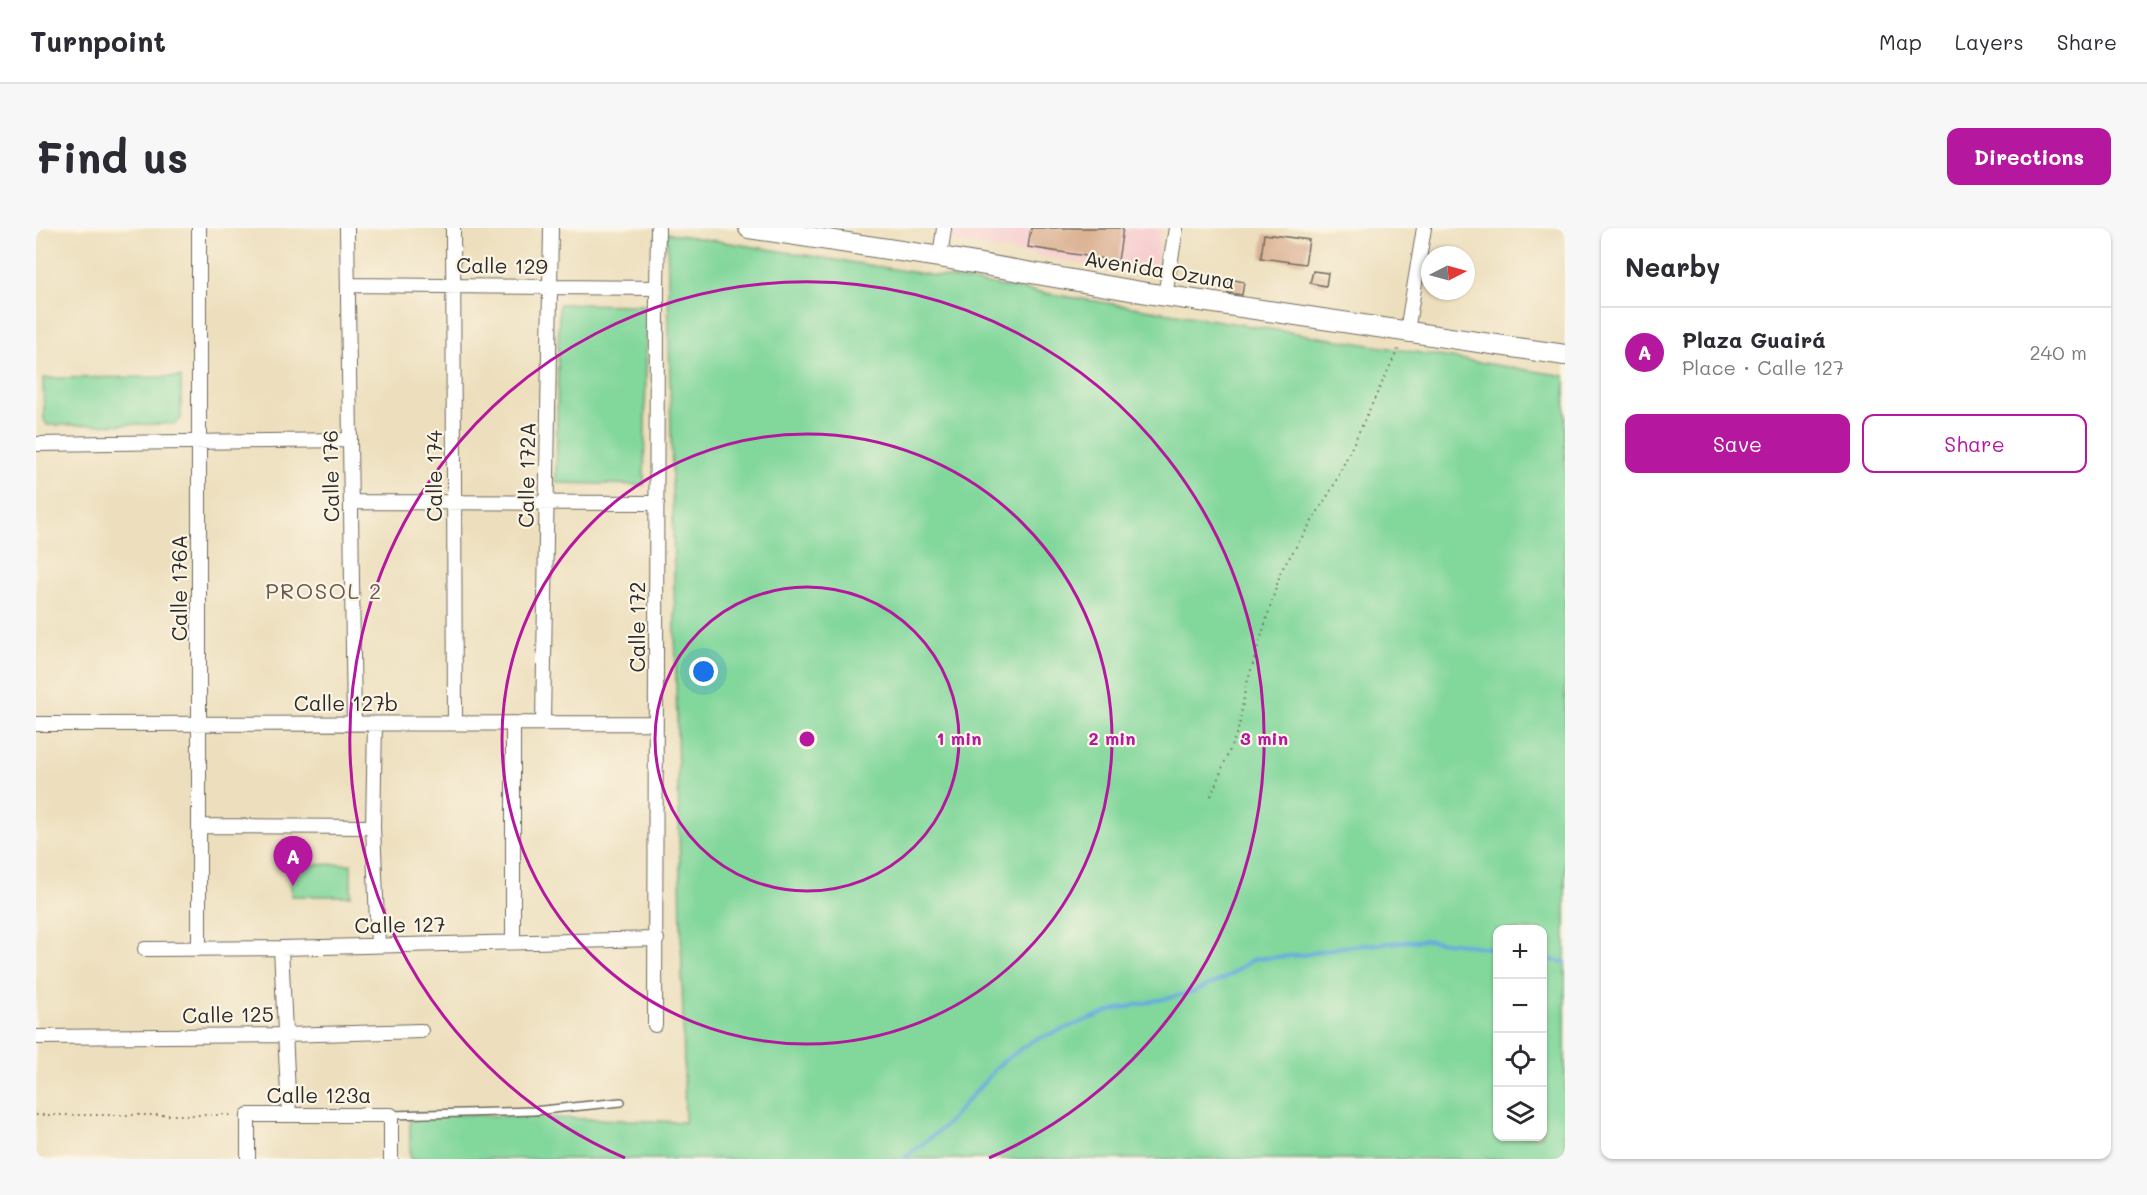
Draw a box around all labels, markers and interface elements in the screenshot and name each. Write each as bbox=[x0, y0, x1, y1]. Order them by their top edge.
text: Turnpoint bbox=[30, 23, 166, 59]
text: Map bbox=[1879, 28, 1922, 55]
text: Layers bbox=[1955, 28, 2024, 55]
text: Share bbox=[2057, 28, 2117, 55]
button: Directions bbox=[1947, 128, 2111, 185]
text: Find us bbox=[36, 129, 188, 184]
street label: Avenida Ozuna bbox=[1083, 244, 1237, 294]
north arrow bbox=[1421, 246, 1475, 300]
text: Nearby bbox=[1625, 250, 1720, 284]
street label: Calle 129 bbox=[456, 251, 548, 279]
text: Plaza Guairá bbox=[1682, 325, 1826, 354]
text: A bbox=[1638, 339, 1651, 365]
text: 240 m bbox=[2029, 339, 2087, 365]
text: Place · Calle 127 bbox=[1682, 354, 1844, 380]
button: Save bbox=[1625, 414, 1850, 473]
button: Share bbox=[1862, 414, 2087, 473]
street label: Calle 172A bbox=[512, 422, 540, 528]
street label: Calle 174 bbox=[420, 429, 447, 522]
street label: Calle 176 bbox=[316, 430, 344, 522]
street label: Calle 176A bbox=[165, 535, 192, 641]
district label: PROSOL 2 bbox=[265, 576, 383, 605]
street label: Calle 172 bbox=[623, 581, 650, 673]
your location bbox=[689, 657, 718, 686]
street label: Calle 127b bbox=[294, 689, 398, 716]
text: 1 min bbox=[936, 726, 982, 750]
text: 2 min bbox=[1088, 726, 1136, 750]
text: 3 min bbox=[1240, 726, 1288, 750]
centre of rings bbox=[797, 729, 817, 749]
pin: A bbox=[274, 836, 312, 886]
street label: Calle 127 bbox=[354, 910, 446, 938]
map controls bbox=[1493, 925, 1547, 1141]
button: + bbox=[1493, 925, 1547, 979]
button: − bbox=[1493, 979, 1547, 1033]
street label: Calle 125 bbox=[182, 1000, 274, 1028]
button: locate bbox=[1493, 1033, 1547, 1087]
street label: Calle 123a bbox=[267, 1081, 371, 1108]
button: layers bbox=[1493, 1087, 1547, 1141]

